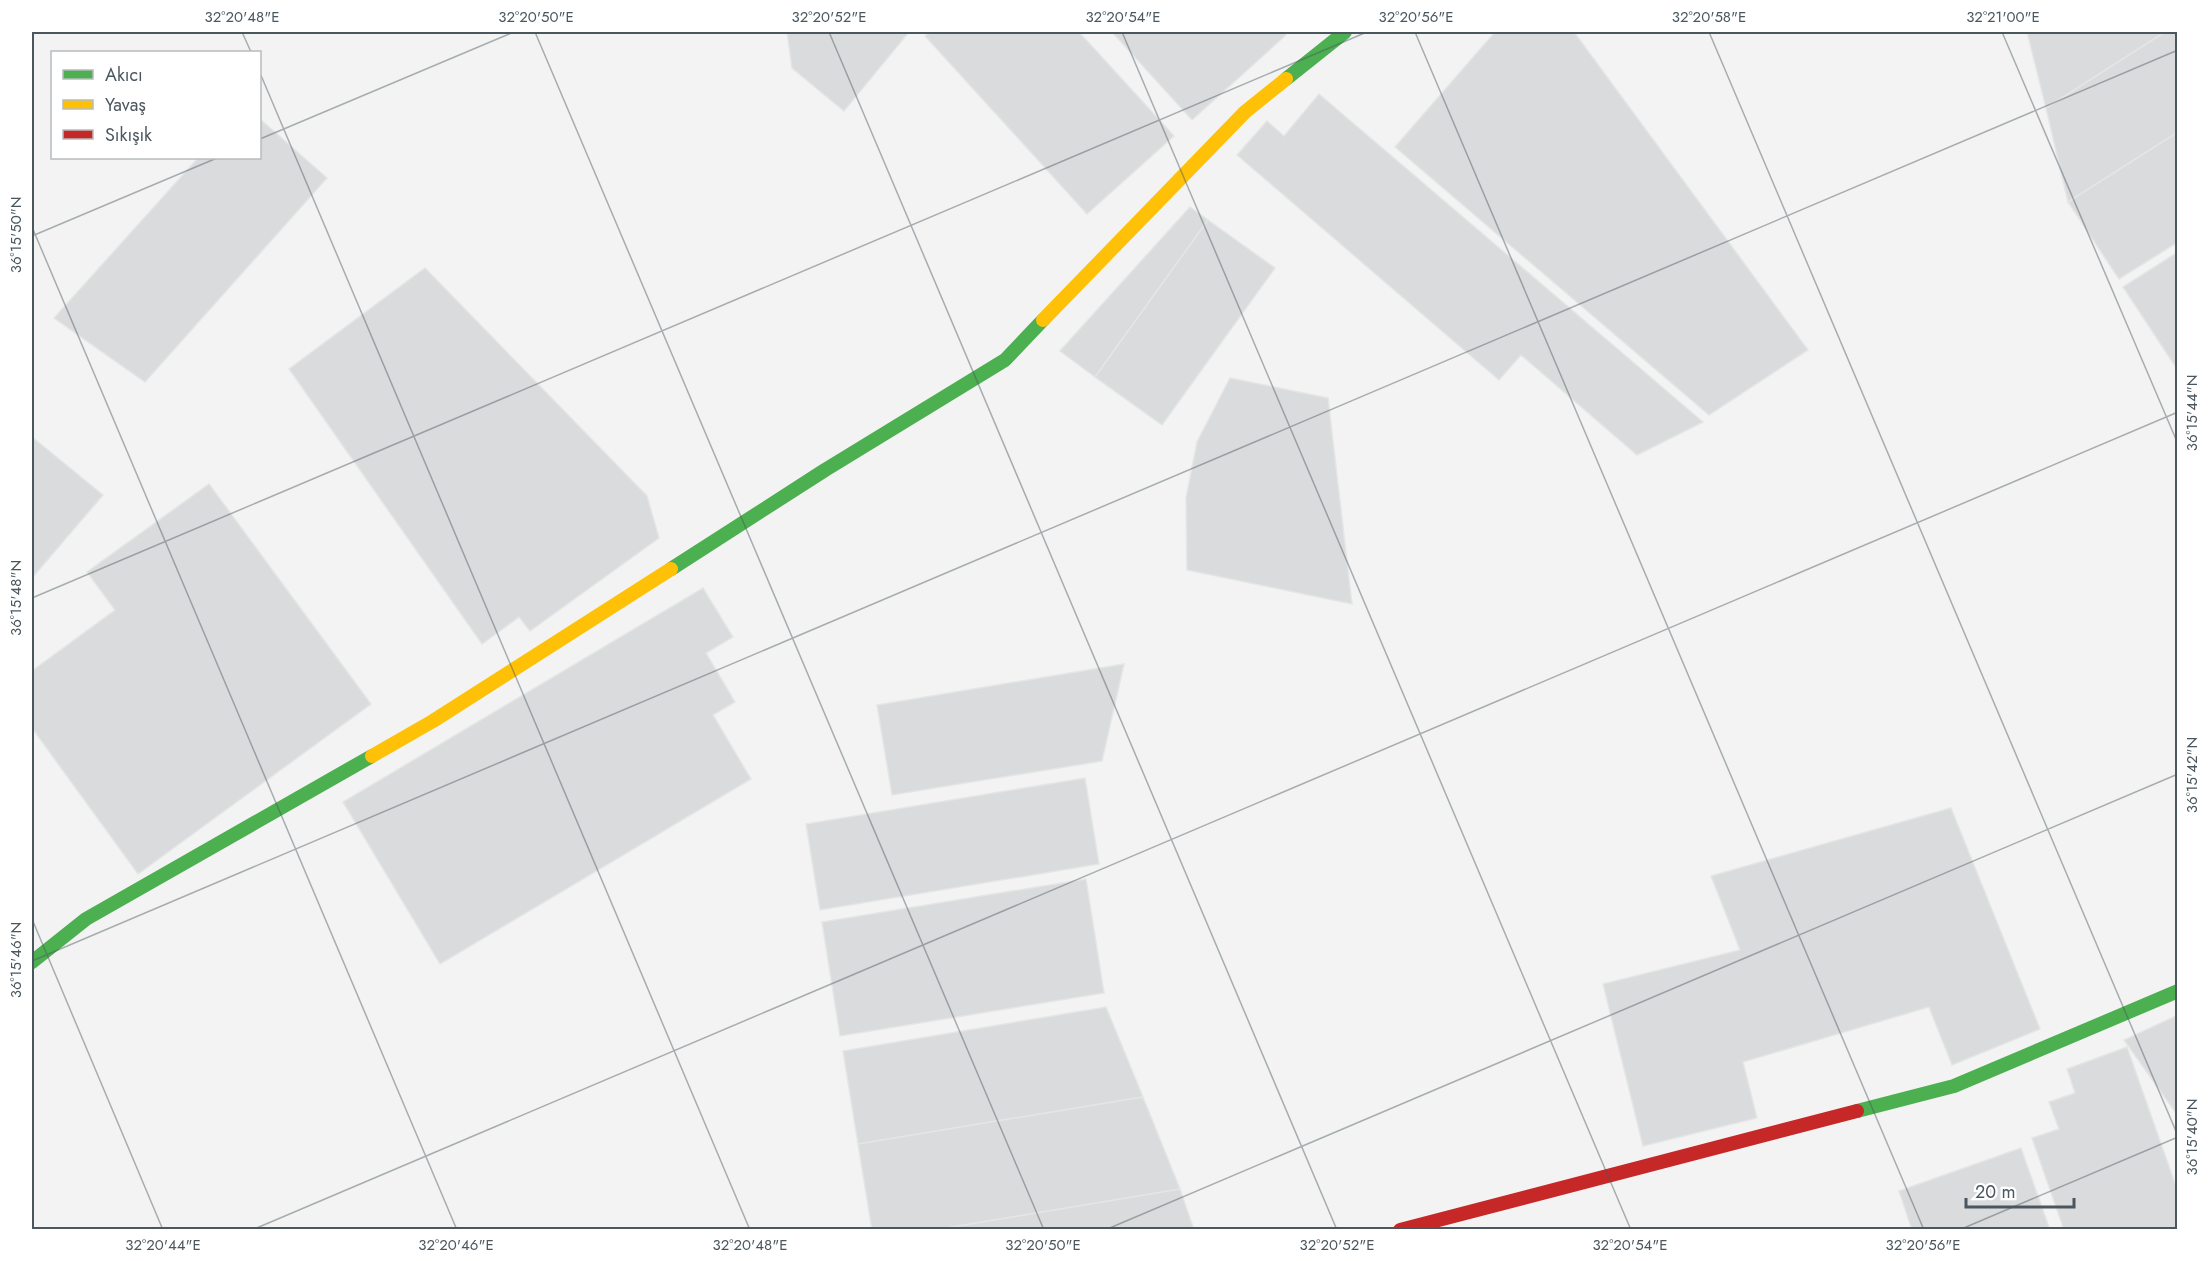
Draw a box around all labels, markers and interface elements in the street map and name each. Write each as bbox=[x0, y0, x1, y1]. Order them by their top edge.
text: 32°20'48"E bbox=[205, 6, 279, 28]
text: 32°20'50"E bbox=[498, 6, 574, 28]
text: 32°20'52"E bbox=[792, 6, 866, 28]
text: 32°20'54"E bbox=[1085, 6, 1161, 28]
text: 32°20'56"E bbox=[1378, 6, 1454, 28]
text: 32°20'58"E bbox=[1672, 6, 1746, 28]
text: 32°21'00"E bbox=[1966, 6, 2040, 28]
legend bbox=[51, 51, 261, 159]
text: Akıcı bbox=[105, 62, 143, 88]
text: Yavaş bbox=[105, 92, 146, 118]
text: Sıkışık bbox=[105, 122, 152, 148]
text: 36°15'50"N bbox=[5, 197, 27, 273]
text: 36°15'44"N bbox=[2181, 375, 2203, 451]
text: 36°15'48"N bbox=[5, 560, 27, 636]
text: 36°15'42"N bbox=[2181, 737, 2203, 813]
text: 36°15'46"N bbox=[5, 922, 27, 998]
text: 36°15'40"N bbox=[2181, 1099, 2203, 1175]
scale bar bbox=[1966, 1171, 2074, 1209]
text: 20 m bbox=[1975, 1179, 2015, 1205]
text: 32°20'44"E bbox=[125, 1234, 201, 1256]
text: 32°20'46"E bbox=[418, 1234, 494, 1256]
text: 32°20'48"E bbox=[713, 1234, 787, 1256]
text: 32°20'50"E bbox=[1005, 1234, 1081, 1256]
text: 32°20'52"E bbox=[1300, 1234, 1374, 1256]
text: 32°20'54"E bbox=[1592, 1234, 1668, 1256]
text: 32°20'56"E bbox=[1885, 1234, 1961, 1256]

